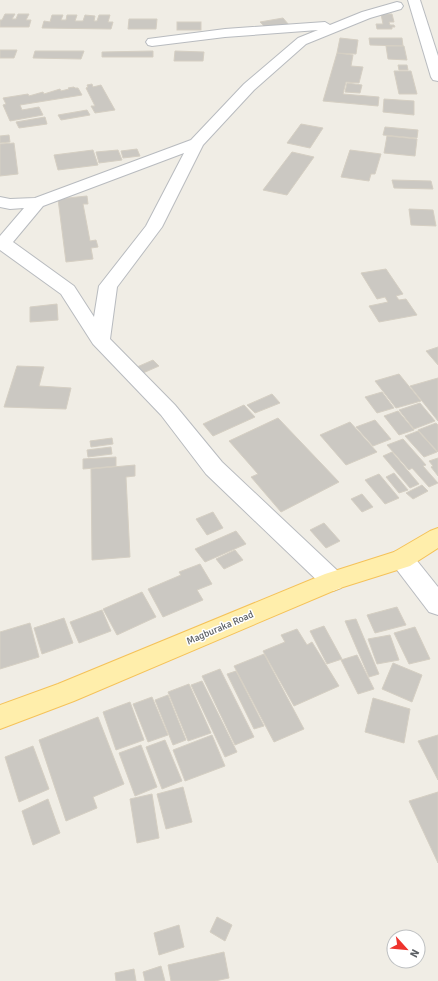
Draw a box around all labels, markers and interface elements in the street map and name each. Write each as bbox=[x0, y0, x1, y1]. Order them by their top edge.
street label: Magburaka Road bbox=[185, 609, 255, 647]
north arrow bbox=[386, 929, 426, 969]
text: N bbox=[407, 947, 422, 960]

